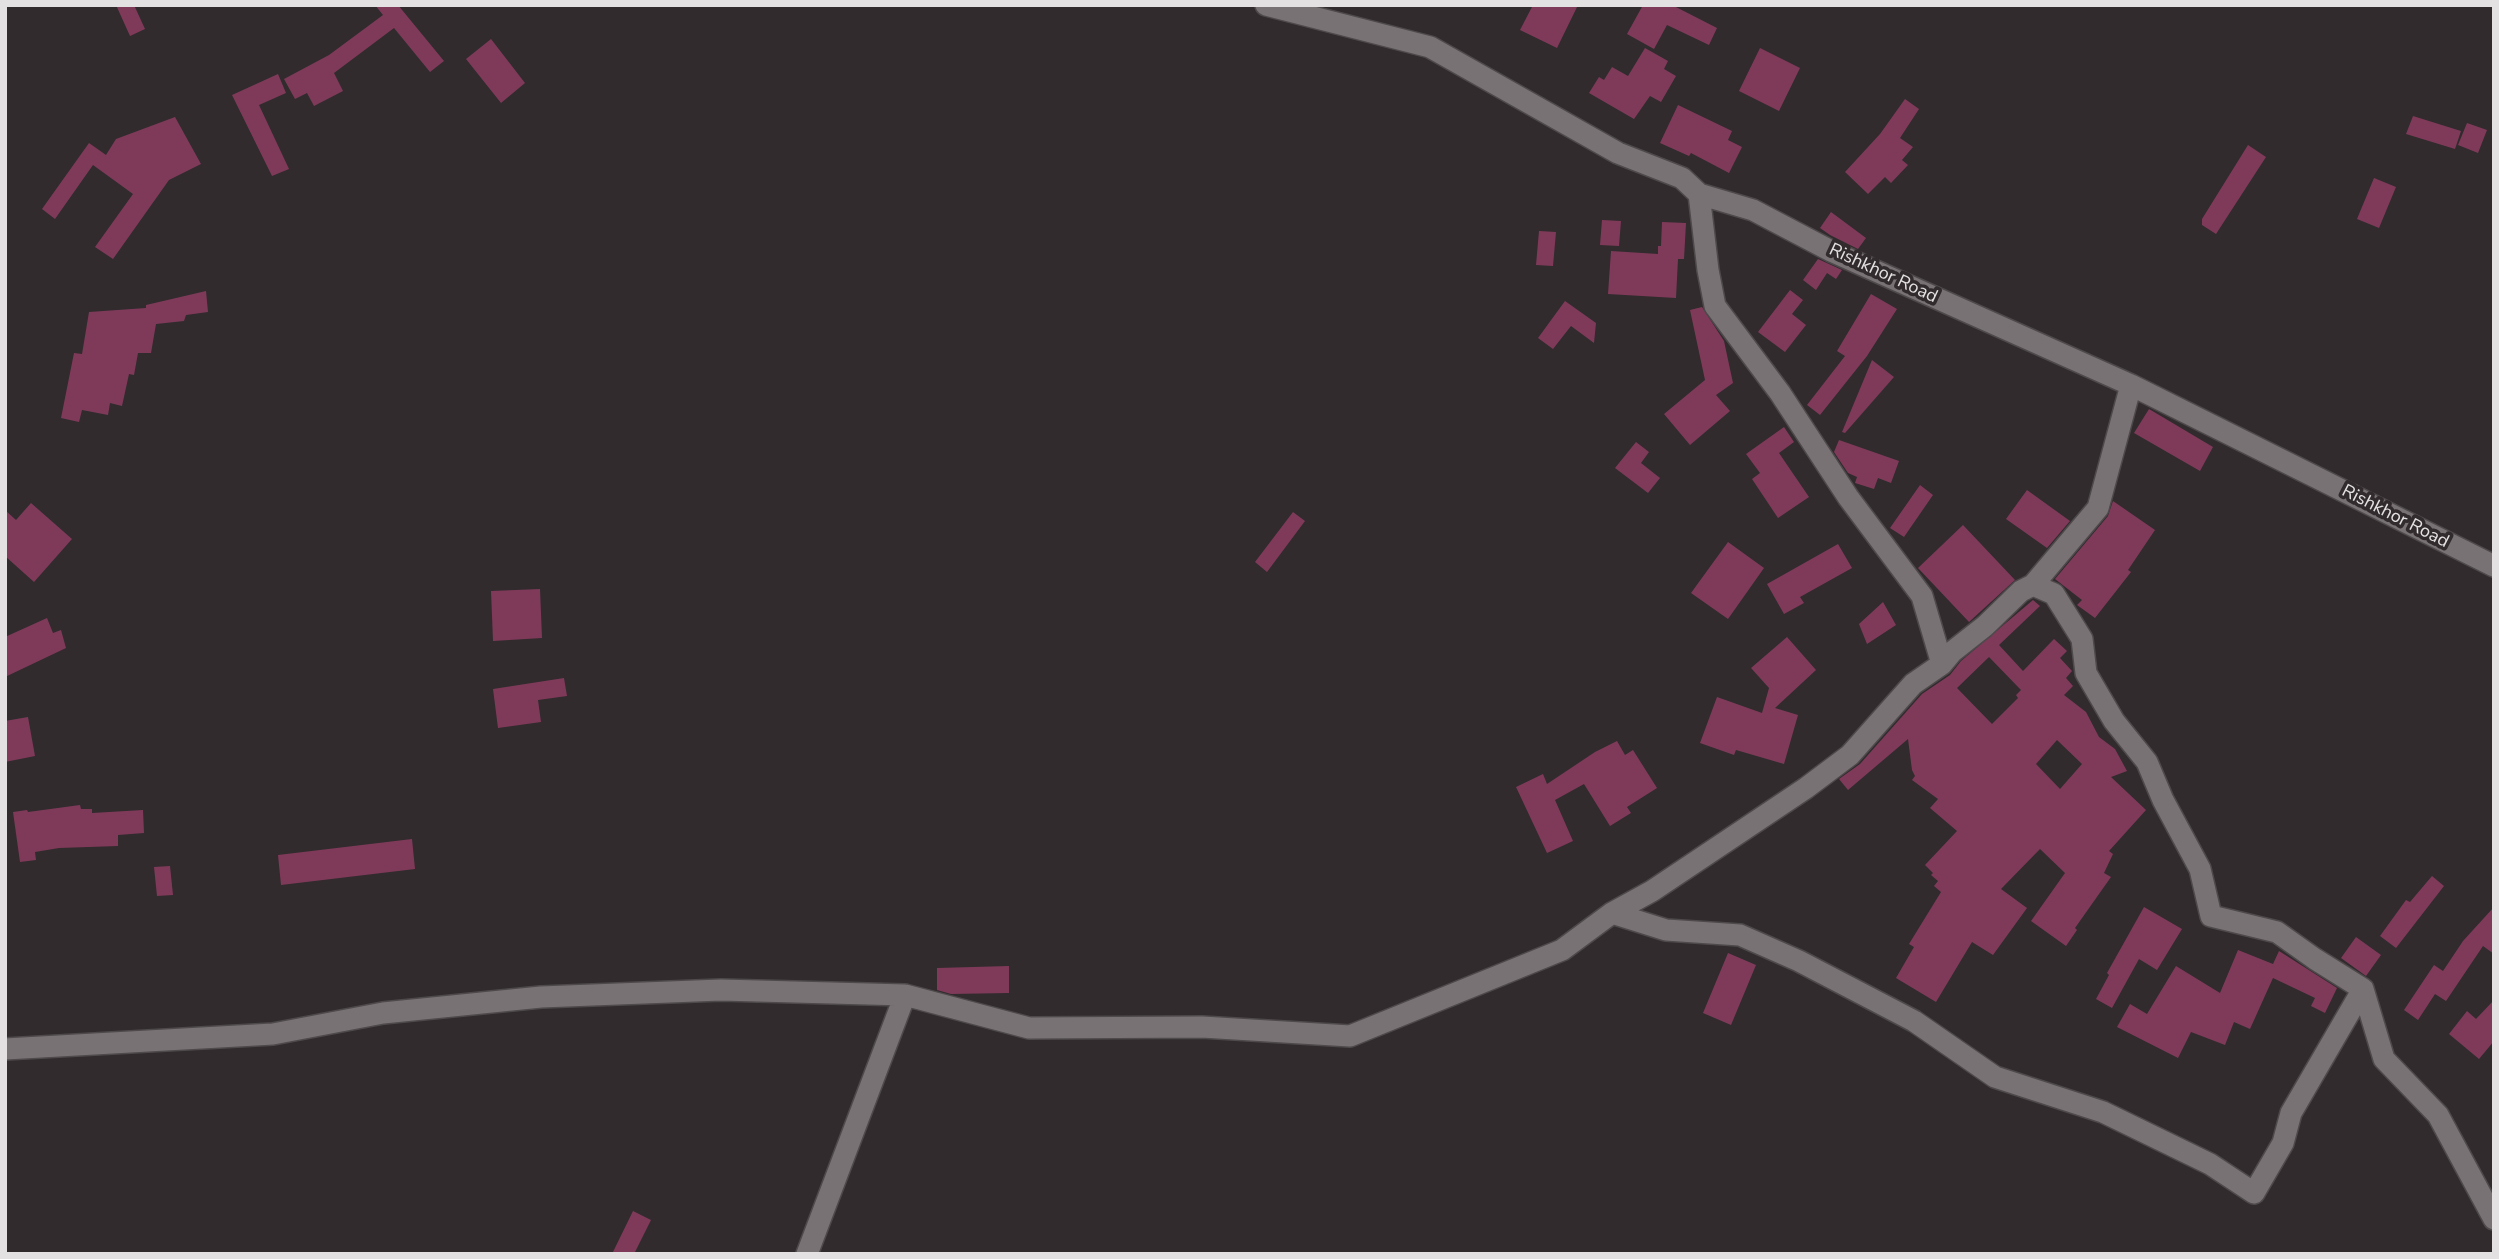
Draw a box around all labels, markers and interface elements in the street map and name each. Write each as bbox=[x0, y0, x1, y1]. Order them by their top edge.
street label: Rishkhor Road bbox=[1825, 239, 1941, 309]
street label: Rishkhor Road bbox=[2338, 481, 2452, 553]

